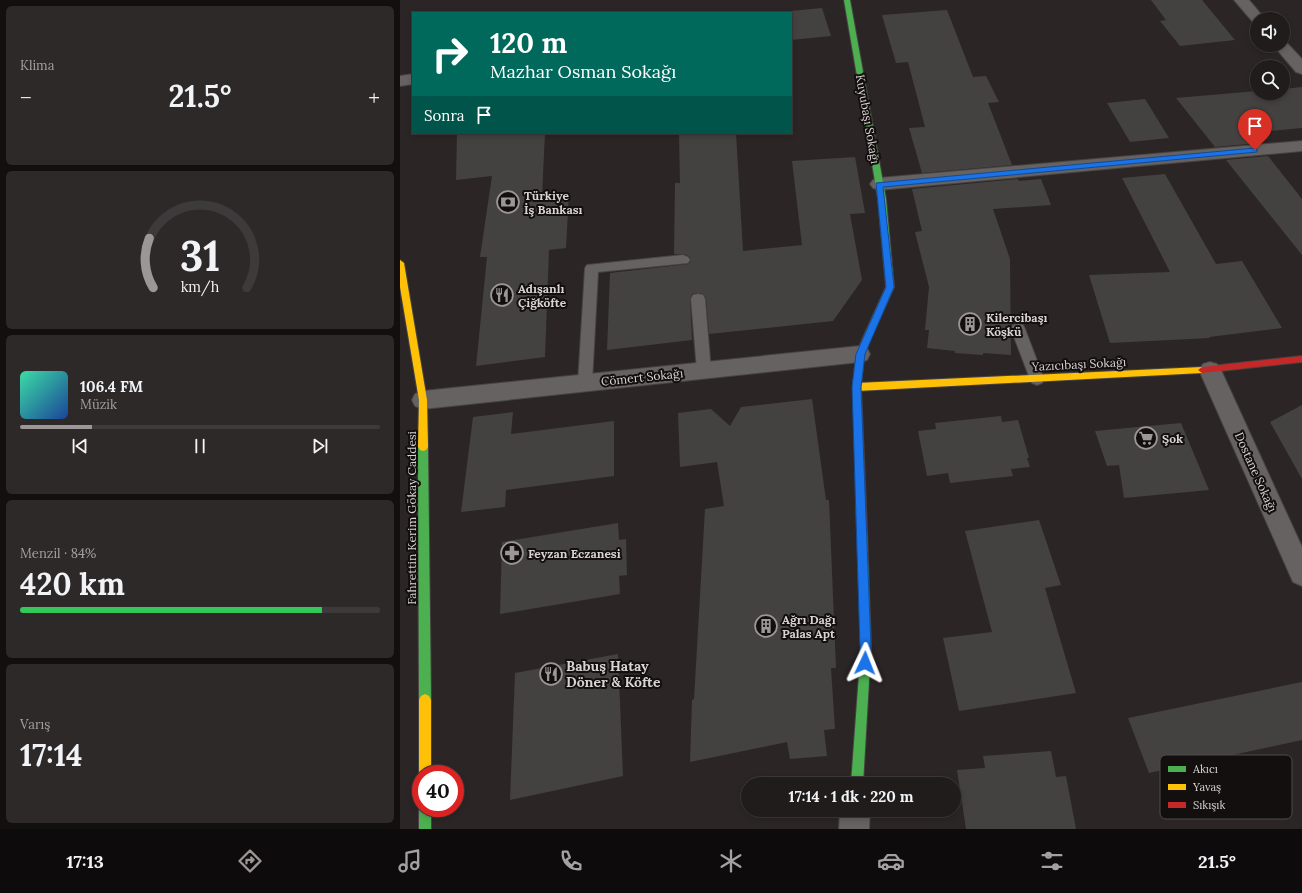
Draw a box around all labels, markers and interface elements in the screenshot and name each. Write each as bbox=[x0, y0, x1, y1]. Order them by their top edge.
map controls bbox=[1250, 12, 1290, 100]
button: sound bbox=[1250, 12, 1290, 52]
text: 120 m bbox=[490, 25, 567, 61]
icon: right bbox=[424, 28, 476, 80]
text: Klima bbox=[20, 57, 54, 74]
text: Mazhar Osman Sokağı bbox=[490, 60, 676, 83]
button: search bbox=[1250, 60, 1290, 100]
street label: Kuyubaşı Sokağı bbox=[853, 73, 883, 165]
text: 21.5° bbox=[169, 77, 231, 115]
text: − bbox=[20, 83, 32, 111]
text: + bbox=[368, 83, 380, 111]
icon: arrive bbox=[473, 104, 495, 126]
text: Sonra bbox=[424, 106, 465, 125]
pin bbox=[1238, 109, 1272, 150]
icon: arrive bbox=[1244, 115, 1266, 137]
place label: Türkiye İş Bankası bbox=[524, 188, 583, 217]
bank icon: Türkiye İş Bankası bbox=[495, 189, 521, 215]
text: 31 bbox=[180, 229, 220, 282]
text: km/h bbox=[181, 277, 220, 296]
place label: Adışanlı Çiğköfte bbox=[518, 281, 567, 311]
restaurant icon: Adışanlı Çiğköfte bbox=[489, 282, 515, 308]
place label: Kilercibaşı Köşkü bbox=[986, 310, 1047, 339]
building icon: Kilercibaşı Köşkü bbox=[957, 311, 983, 337]
street label: Yazıcıbaşı Sokağı bbox=[1030, 354, 1127, 374]
street label: Cömert Sokağı bbox=[600, 365, 684, 389]
text: 106.4 FM bbox=[80, 377, 143, 396]
text: Müzik bbox=[80, 396, 117, 413]
supermarket icon: Şok bbox=[1133, 425, 1159, 451]
street label: Dostane Sokağı bbox=[1232, 430, 1280, 514]
street label: Fahrettin Kerim Gökay Caddesi bbox=[404, 431, 419, 605]
place label: Şok bbox=[1162, 431, 1183, 446]
icon: previous bbox=[69, 435, 91, 457]
icon: pause bbox=[189, 435, 211, 457]
icon: next bbox=[309, 435, 331, 457]
pharmacy icon: Feyzan Eczanesi bbox=[499, 540, 525, 566]
text: Menzil · 84% bbox=[20, 545, 96, 562]
place label: Feyzan Eczanesi bbox=[528, 546, 621, 561]
text: 420 km bbox=[20, 565, 125, 603]
place label: Ağrı Dağı Palas Apt bbox=[782, 612, 836, 641]
building icon: Ağrı Dağı Palas Apt bbox=[753, 613, 779, 639]
position arrow bbox=[844, 642, 886, 684]
place label: Babuş Hatay Döner & Köfte bbox=[566, 657, 661, 691]
restaurant icon: Babuş Hatay Döner & Köfte bbox=[538, 661, 564, 687]
text: Varış bbox=[20, 716, 50, 733]
text: 17:14 bbox=[20, 736, 82, 774]
legend bbox=[1160, 755, 1292, 819]
text: Akıcı bbox=[1192, 762, 1218, 776]
speed limit sign: 40 bbox=[412, 765, 464, 817]
text: Yavaş bbox=[1192, 780, 1221, 794]
text: 17:14 · 1 dk · 220 m bbox=[789, 787, 913, 806]
text: Sıkışık bbox=[1193, 798, 1225, 812]
icon: directions bbox=[236, 847, 264, 875]
icon: music bbox=[396, 847, 424, 875]
icon: phone bbox=[557, 847, 585, 875]
icon: climate bbox=[717, 847, 745, 875]
icon: car bbox=[877, 847, 905, 875]
icon: filters bbox=[1038, 847, 1066, 875]
text: 17:13 bbox=[66, 850, 104, 873]
text: 21.5° bbox=[1198, 850, 1236, 873]

